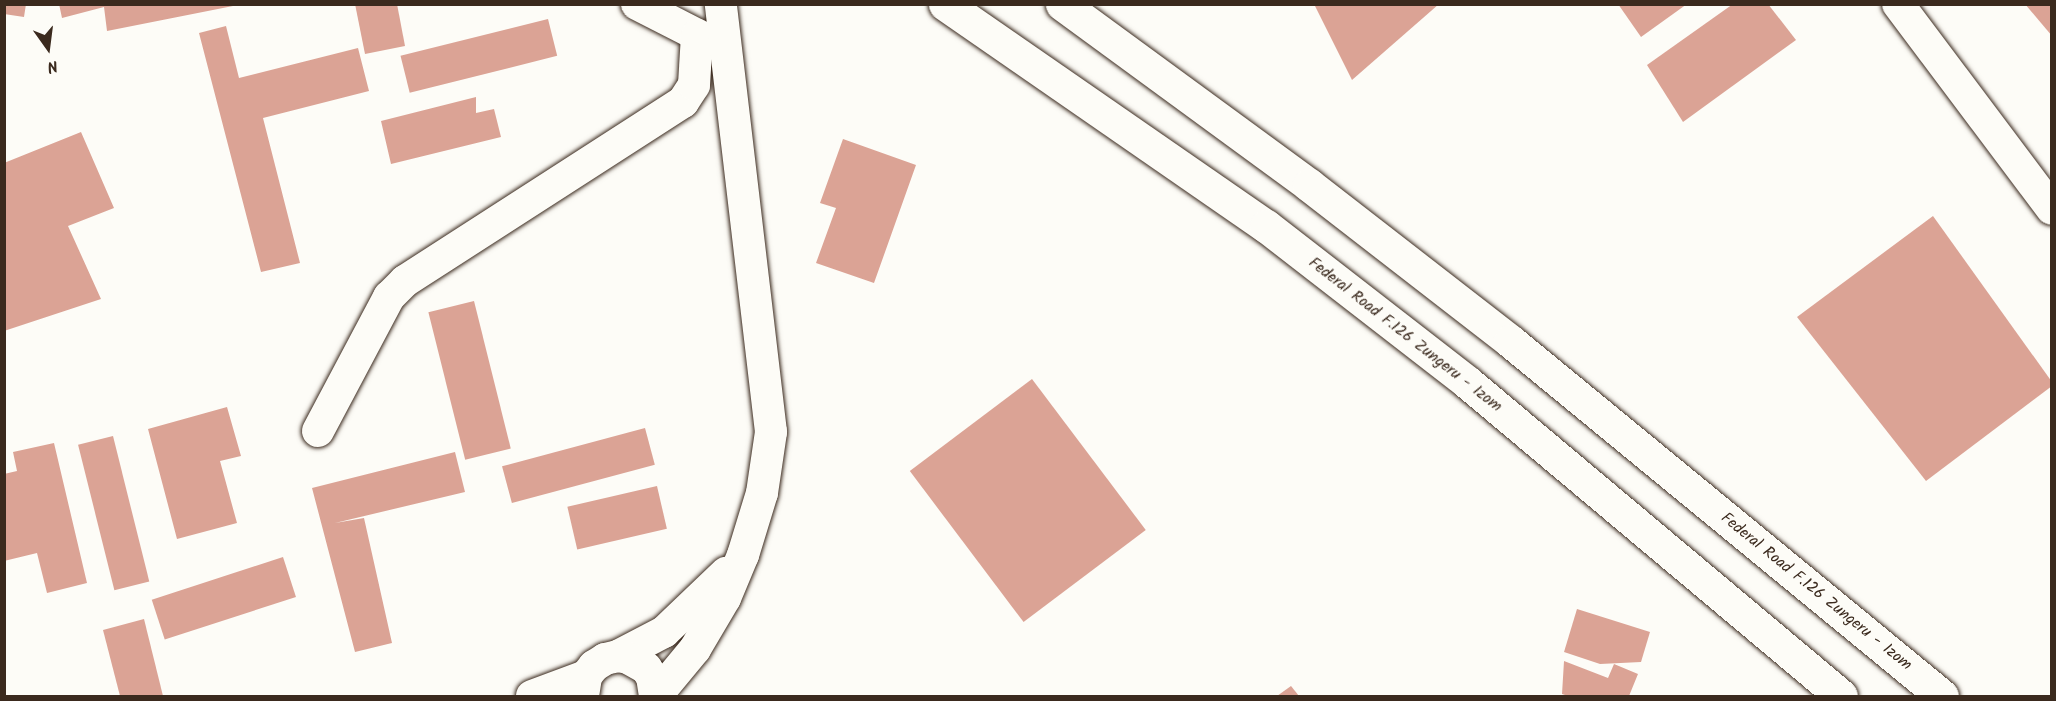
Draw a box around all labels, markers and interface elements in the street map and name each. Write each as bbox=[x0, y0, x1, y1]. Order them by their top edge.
north arrow bbox=[18, 18, 78, 78]
text: N bbox=[45, 53, 60, 79]
street label: Federal Road F.126 Zungeru - Izom bbox=[1304, 253, 1506, 417]
street label: Federal Road F.126 Zungeru - Izom bbox=[1717, 509, 1915, 675]

